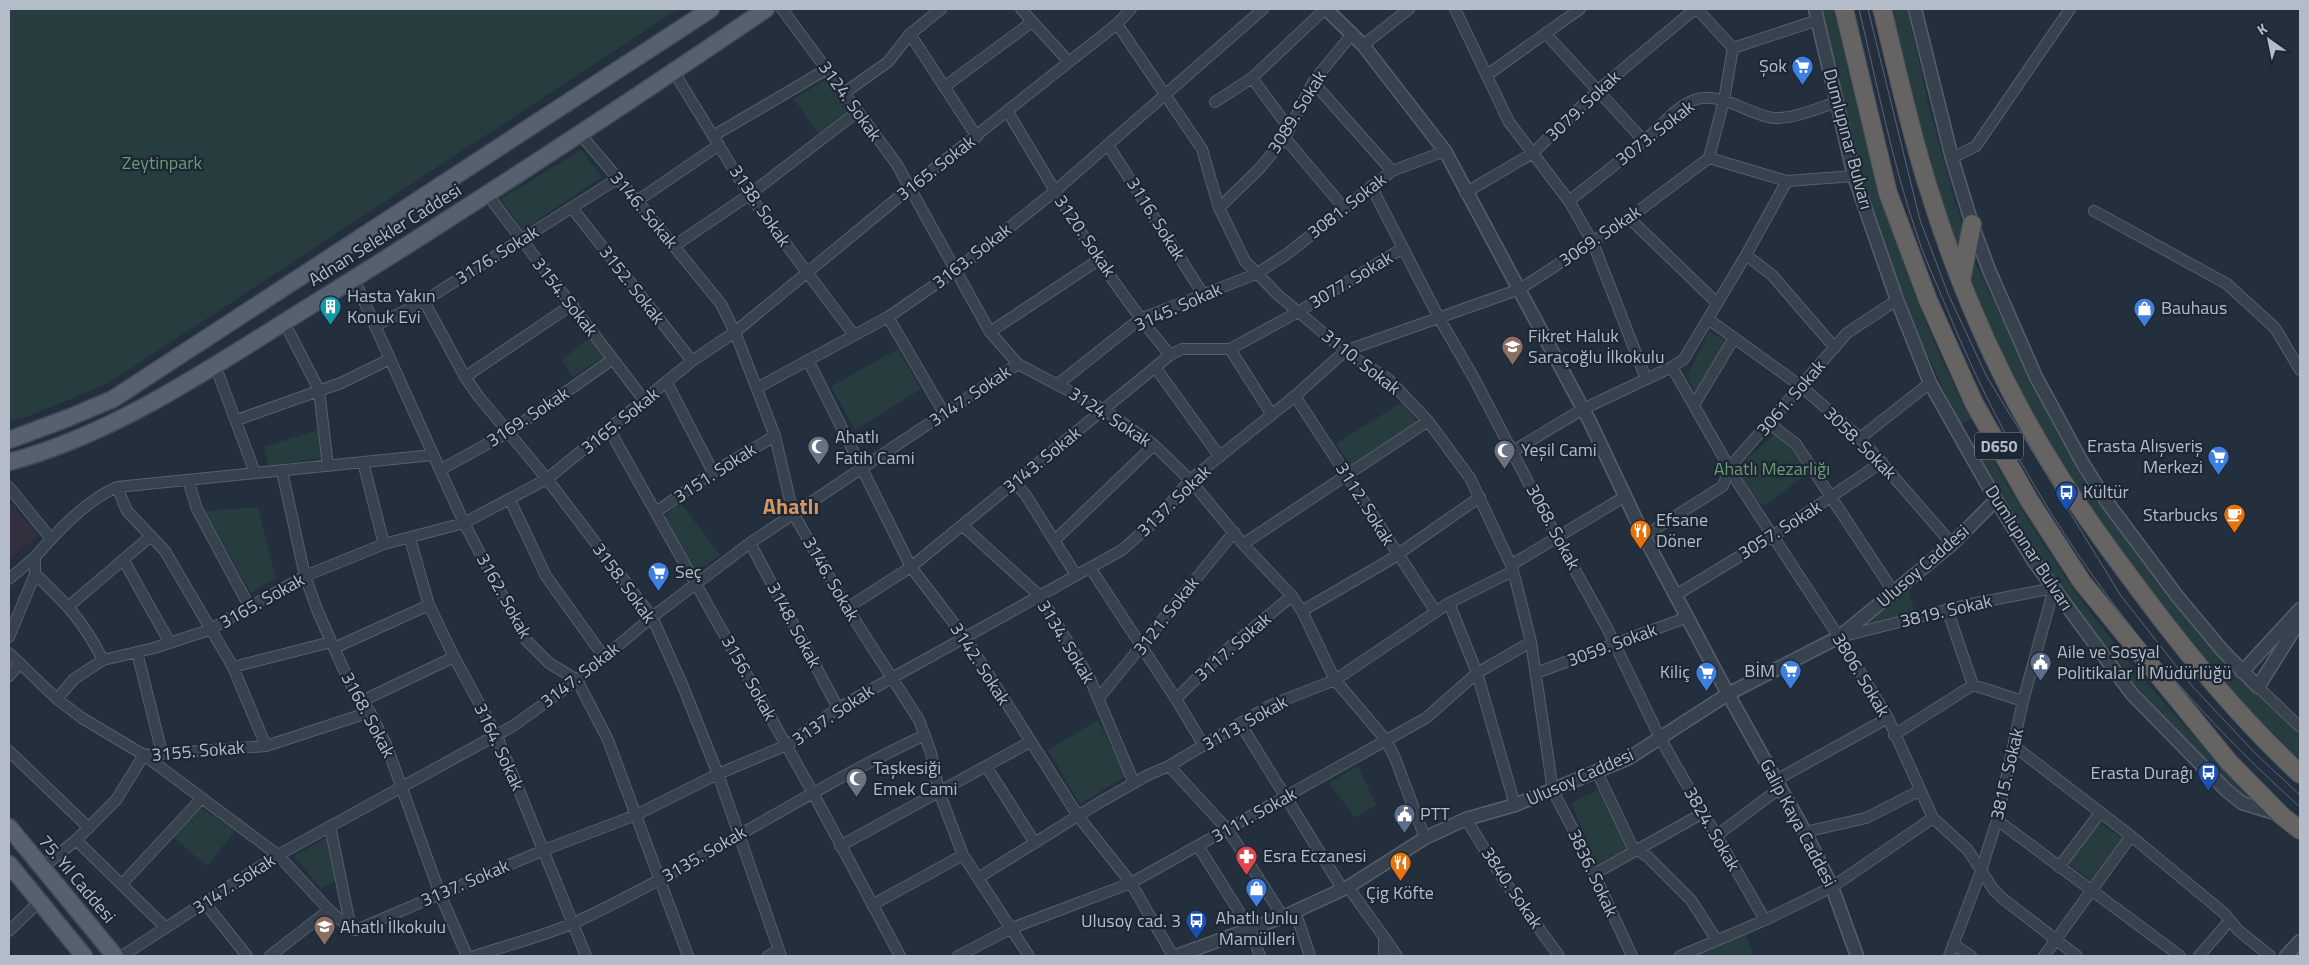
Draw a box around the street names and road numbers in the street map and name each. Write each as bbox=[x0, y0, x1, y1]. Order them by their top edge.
street label: 3124. Sokak bbox=[812, 55, 889, 147]
street label: 3079. Sokak bbox=[1539, 64, 1626, 147]
street label: 3089. Sokak bbox=[1260, 65, 1333, 159]
street label: Dumlupınar Bulvarı bbox=[1817, 65, 1880, 212]
street label: 3073. Sokak bbox=[1609, 93, 1700, 172]
street label: 3165. Sokak bbox=[890, 128, 981, 207]
street label: 3138. Sokak bbox=[723, 159, 798, 252]
street label: 3146. Sokak bbox=[604, 165, 685, 255]
street label: 3081. Sokak bbox=[1301, 166, 1392, 245]
street label: 3116. Sokak bbox=[1120, 172, 1193, 266]
street label: Adnan Selekler Caddesi bbox=[303, 177, 466, 293]
street label: 3120. Sokak bbox=[1048, 189, 1123, 282]
street label: 3069. Sokak bbox=[1553, 198, 1646, 273]
street label: 3163. Sokak bbox=[926, 216, 1017, 295]
street label: 3176. Sokak bbox=[450, 218, 544, 291]
street label: 3152. Sokak bbox=[593, 239, 672, 330]
street label: 3077. Sokak bbox=[1304, 244, 1398, 315]
street label: 3154. Sokak bbox=[526, 251, 605, 342]
street label: 3145. Sokak bbox=[1130, 275, 1226, 338]
street label: 3110. Sokak bbox=[1316, 322, 1407, 401]
street label: 3061. Sokak bbox=[1750, 353, 1832, 442]
street label: 3147. Sokak bbox=[923, 358, 1016, 433]
street label: 3169. Sokak bbox=[481, 380, 575, 453]
street label: 3165. Sokak bbox=[575, 380, 665, 461]
street label: 3124. Sokak bbox=[1064, 380, 1157, 454]
street label: 3058. Sokak bbox=[1818, 400, 1903, 486]
street label: 3143. Sokak bbox=[997, 419, 1087, 500]
road number: D650 bbox=[1975, 432, 2023, 460]
street label: 3151. Sokak bbox=[668, 436, 762, 509]
street label: 3112. Sokak bbox=[1329, 457, 1402, 551]
street label: 3137. Sokak bbox=[1131, 458, 1217, 543]
street label: 3068. Sokak bbox=[1520, 479, 1588, 575]
street label: Dumlupınar Bulvarı bbox=[1979, 480, 2080, 616]
street label: 3057. Sokak bbox=[1733, 493, 1827, 566]
street label: Ulusoy Caddesi bbox=[1870, 518, 1975, 614]
street label: 3146. Sokak bbox=[796, 531, 867, 626]
street label: 3158. Sokak bbox=[586, 537, 663, 629]
street label: 3162. Sokak bbox=[470, 548, 539, 644]
street label: 3165. Sokak bbox=[214, 566, 310, 635]
street label: 3121. Sokak bbox=[1126, 570, 1205, 661]
street label: 3148. Sokak bbox=[761, 577, 829, 673]
street label: 3819. Sokak bbox=[1897, 587, 1995, 634]
street label: 3134. Sokak bbox=[1031, 595, 1102, 689]
street label: 3117. Sokak bbox=[1188, 605, 1277, 688]
street label: 3059. Sokak bbox=[1563, 616, 1661, 673]
street label: 3142. Sokak bbox=[944, 617, 1017, 711]
street label: 3806. Sokak bbox=[1826, 628, 1897, 722]
street label: 3156. Sokak bbox=[715, 630, 784, 726]
street label: 3147. Sokak bbox=[534, 635, 625, 714]
street label: 3168. Sokak bbox=[335, 667, 403, 763]
street label: 3137. Sokak bbox=[786, 677, 879, 752]
street label: 3113. Sokak bbox=[1197, 688, 1293, 757]
street label: 3164. Sokak bbox=[467, 699, 532, 795]
street label: 3815. Sokak bbox=[1983, 725, 2030, 823]
street label: 3155. Sokak bbox=[150, 733, 246, 768]
street label: Ulusoy Caddesi bbox=[1522, 741, 1638, 812]
street label: Galip Kaya Caddesi bbox=[1753, 754, 1844, 892]
street label: 3111. Sokak bbox=[1206, 780, 1302, 849]
street label: 3824. Sokak bbox=[1677, 781, 1748, 876]
street label: 3135. Sokak bbox=[656, 818, 751, 889]
street label: 3836. Sokak bbox=[1561, 825, 1626, 921]
street label: 75. Yıl Caddesi bbox=[32, 829, 122, 929]
street label: 3840. Sokak bbox=[1475, 841, 1550, 934]
street label: 3147. Sokak bbox=[187, 847, 281, 920]
street label: 3137. Sokak bbox=[416, 852, 514, 913]

